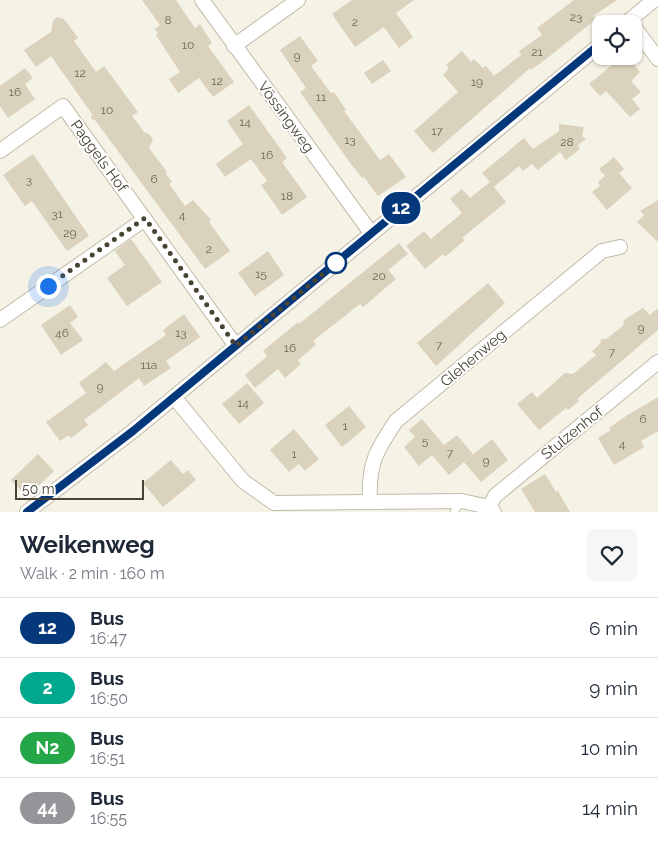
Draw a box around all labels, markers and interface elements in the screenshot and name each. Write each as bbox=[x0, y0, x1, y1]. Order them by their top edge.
house number: 23 bbox=[570, 10, 582, 24]
house number: 8 bbox=[164, 13, 172, 27]
house number: 2 bbox=[352, 15, 358, 29]
map controls bbox=[592, 15, 642, 65]
button: locate bbox=[592, 15, 642, 65]
house number: 10 bbox=[182, 38, 194, 52]
house number: 21 bbox=[531, 45, 543, 59]
house number: 9 bbox=[293, 49, 301, 63]
house number: 12 bbox=[74, 66, 86, 80]
house number: 12 bbox=[211, 74, 223, 88]
house number: 19 bbox=[471, 75, 483, 89]
street label: Vössingweg bbox=[254, 78, 318, 156]
house number: 16 bbox=[9, 85, 21, 99]
house number: 11 bbox=[316, 90, 326, 104]
house number: 10 bbox=[101, 103, 113, 117]
house number: 14 bbox=[239, 115, 251, 129]
street label: Paggels Hof bbox=[67, 116, 132, 196]
house number: 17 bbox=[431, 124, 443, 138]
house number: 13 bbox=[344, 133, 356, 147]
house number: 28 bbox=[560, 135, 574, 149]
house number: 16 bbox=[261, 148, 273, 162]
house number: 6 bbox=[150, 172, 158, 186]
house number: 3 bbox=[26, 173, 32, 187]
house number: 18 bbox=[281, 189, 293, 203]
line badge: 12 bbox=[378, 192, 424, 224]
text: 12 bbox=[391, 197, 411, 218]
house number: 31 bbox=[51, 207, 63, 221]
house number: 4 bbox=[179, 208, 186, 222]
house number: 29 bbox=[63, 226, 77, 240]
house number: 2 bbox=[206, 242, 212, 256]
unlabelled marker bbox=[325, 252, 347, 274]
house number: 15 bbox=[255, 267, 267, 281]
house number: 20 bbox=[372, 269, 386, 283]
your location bbox=[36, 274, 61, 299]
house number: 9 bbox=[637, 321, 645, 335]
street label: Glehenweg bbox=[437, 325, 509, 391]
house number: 46 bbox=[55, 326, 69, 340]
house number: 13 bbox=[175, 326, 187, 340]
house number: 7 bbox=[436, 338, 443, 352]
house number: 16 bbox=[284, 341, 296, 355]
house number: 7 bbox=[609, 345, 616, 359]
house number: 11a bbox=[141, 358, 157, 372]
house number: 9 bbox=[96, 380, 104, 394]
house number: 14 bbox=[237, 396, 249, 410]
street label: Stulzenhof bbox=[537, 402, 607, 463]
house number: 6 bbox=[639, 412, 647, 426]
house number: 1 bbox=[342, 419, 348, 433]
house number: 5 bbox=[422, 434, 429, 448]
house number: 4 bbox=[619, 437, 626, 451]
house number: 7 bbox=[447, 446, 454, 460]
house number: 1 bbox=[291, 447, 297, 461]
house number: 9 bbox=[482, 454, 490, 468]
scale bar bbox=[15, 477, 144, 500]
text: 50 m bbox=[22, 481, 55, 497]
button: heart bbox=[586, 529, 638, 581]
text: Weikenweg bbox=[20, 530, 155, 559]
text: Walk · 2 min · 160 m bbox=[20, 564, 165, 583]
text: Bus bbox=[90, 607, 124, 629]
text: 12 bbox=[38, 617, 57, 638]
text: 6 min bbox=[589, 617, 638, 639]
text: 16:47 bbox=[90, 629, 127, 648]
text: Bus bbox=[90, 667, 124, 689]
text: 2 bbox=[42, 677, 53, 698]
text: 9 min bbox=[589, 677, 638, 699]
text: 16:50 bbox=[90, 689, 128, 708]
text: Bus bbox=[90, 727, 124, 749]
text: N2 bbox=[36, 737, 59, 758]
text: 10 min bbox=[581, 737, 638, 759]
text: 16:51 bbox=[90, 749, 125, 768]
text: Bus bbox=[90, 787, 124, 809]
text: 44 bbox=[37, 797, 58, 818]
text: 14 min bbox=[582, 797, 638, 819]
text: 16:55 bbox=[90, 809, 127, 828]

